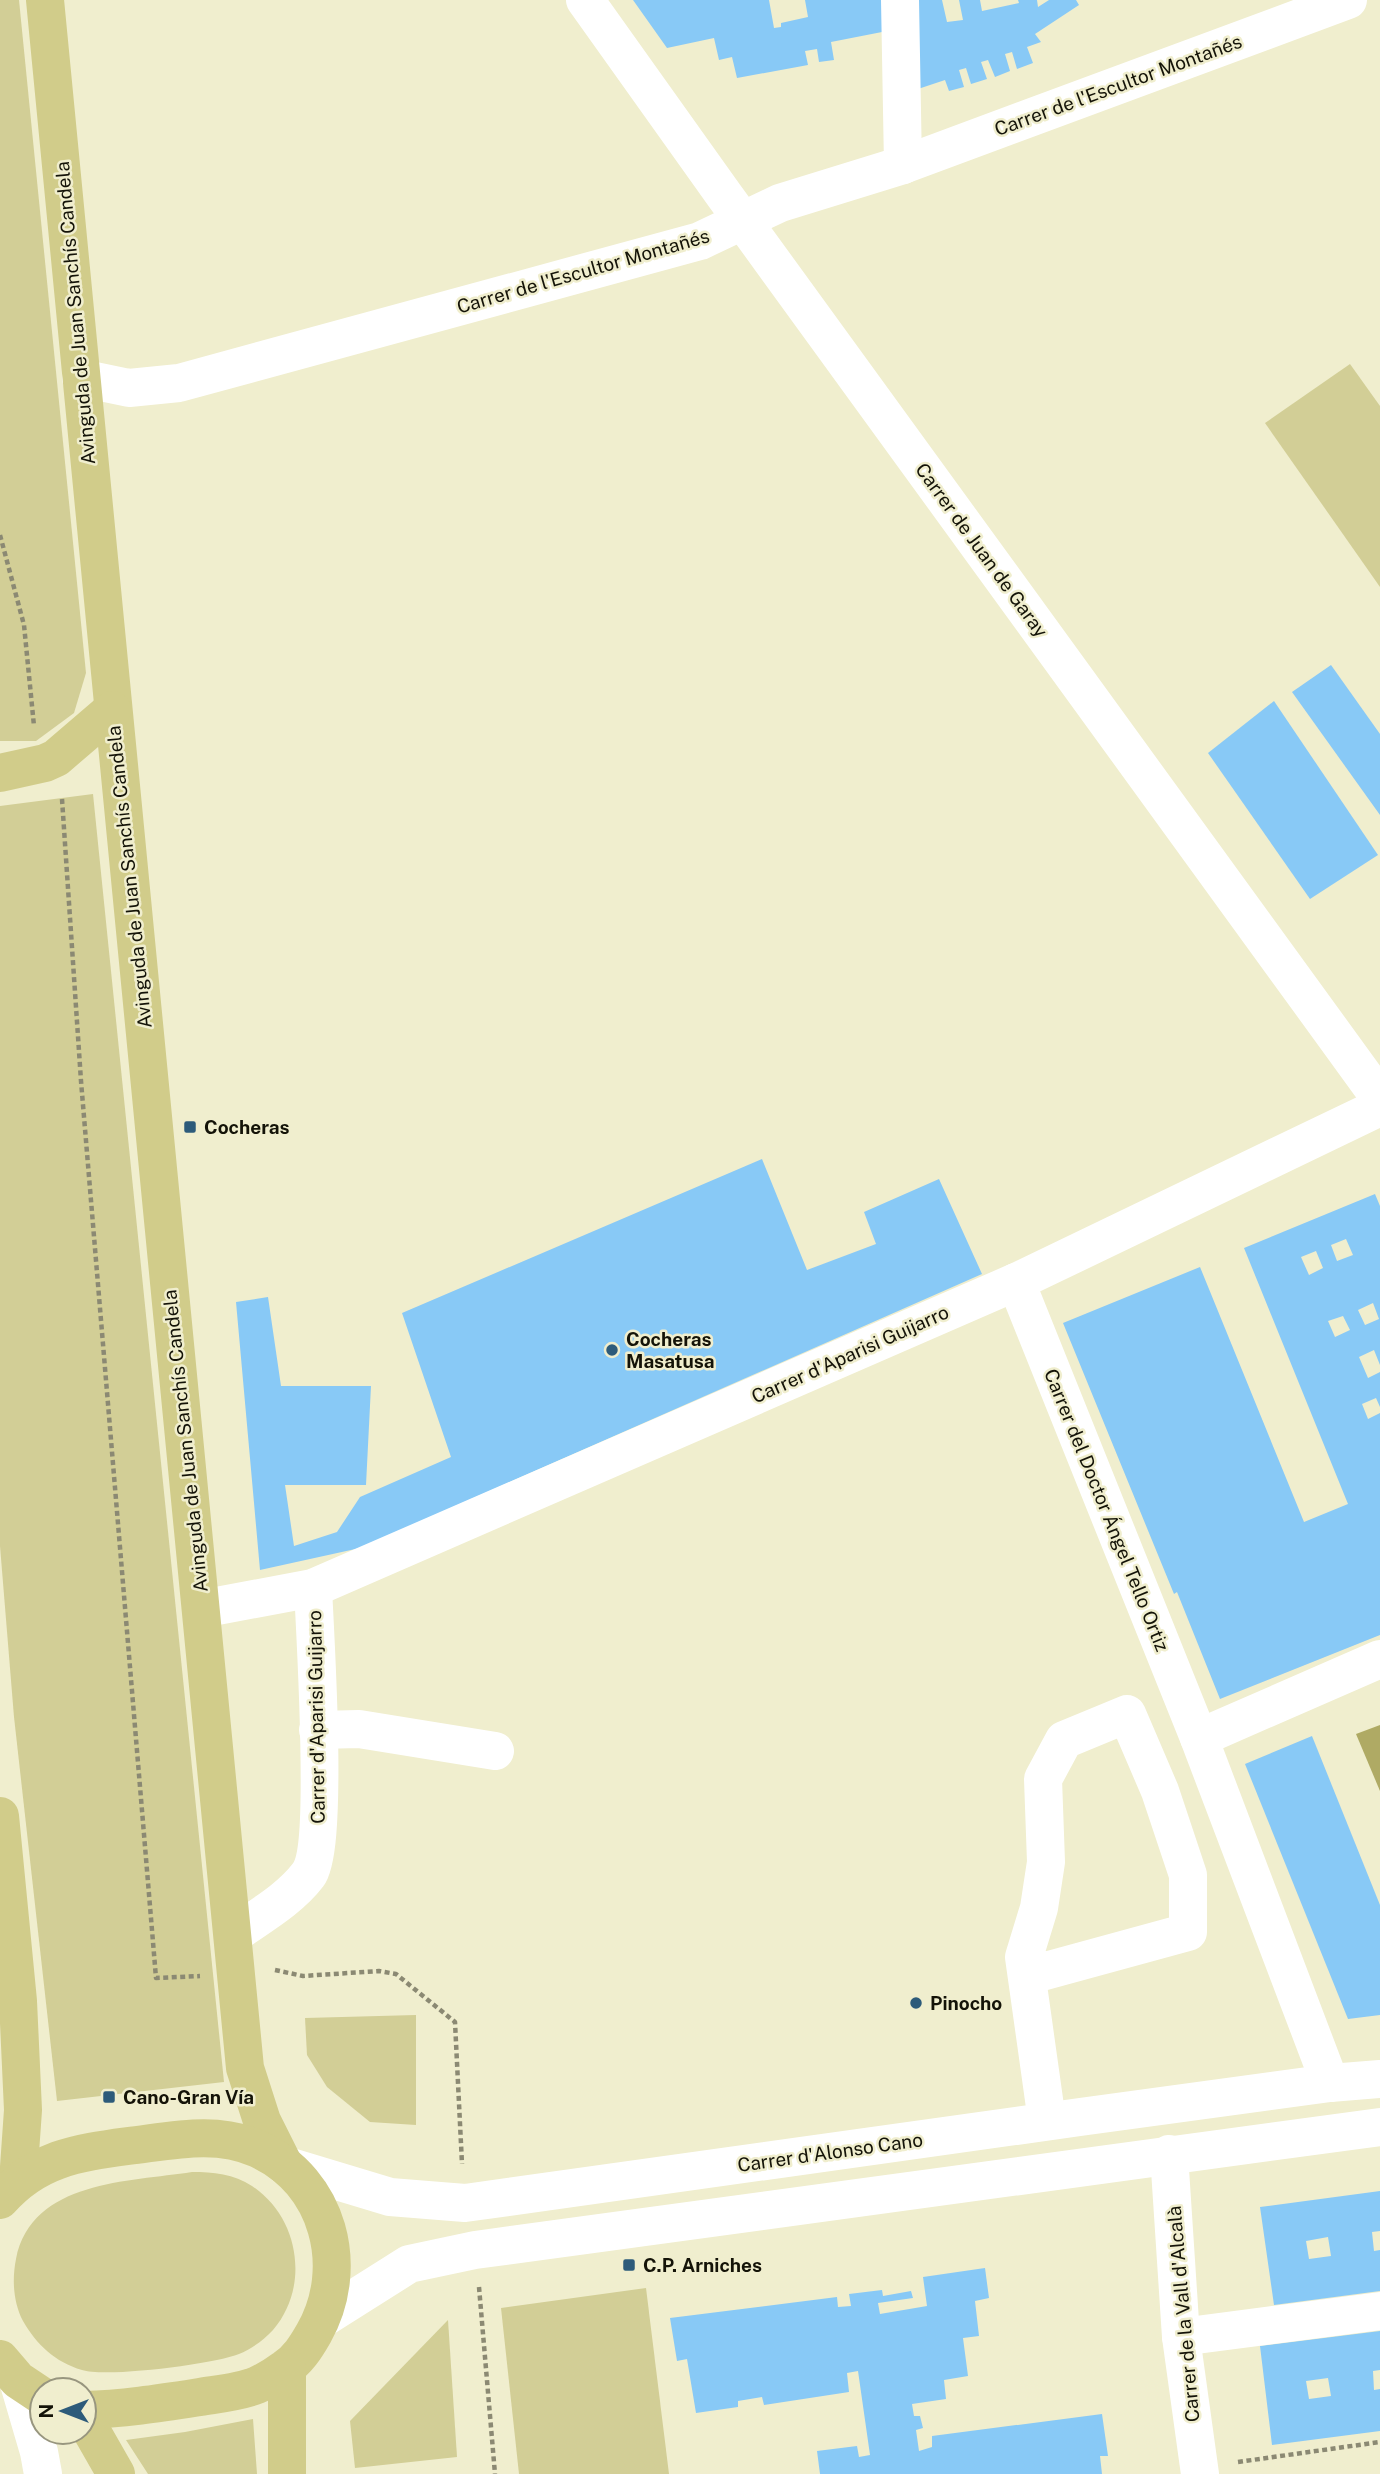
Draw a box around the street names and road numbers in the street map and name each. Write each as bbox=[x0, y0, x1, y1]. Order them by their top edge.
street label: Carrer de l'Escultor Montañés bbox=[991, 30, 1245, 140]
street label: Avinguda de Juan Sanchís Candela bbox=[51, 160, 99, 466]
street label: Carrer de l'Escultor Montañés bbox=[454, 224, 712, 318]
street label: Carrer de Juan de Garay bbox=[911, 459, 1053, 641]
street label: Avinguda de Juan Sanchís Candela bbox=[102, 725, 156, 1029]
street label: Avinguda de Juan Sanchís Candela bbox=[158, 1289, 212, 1593]
street label: Carrer d'Aparisi Guijarro bbox=[748, 1301, 952, 1407]
street label: Carrer del Doctor Ángel Tello Ortiz bbox=[1040, 1365, 1174, 1655]
street label: Carrer d'Aparisi Guijarro bbox=[303, 1610, 329, 1824]
street label: Carrer d'Alonso Cano bbox=[736, 2128, 924, 2176]
street label: Carrer de la Vall d'Alcalà bbox=[1163, 2205, 1203, 2423]

